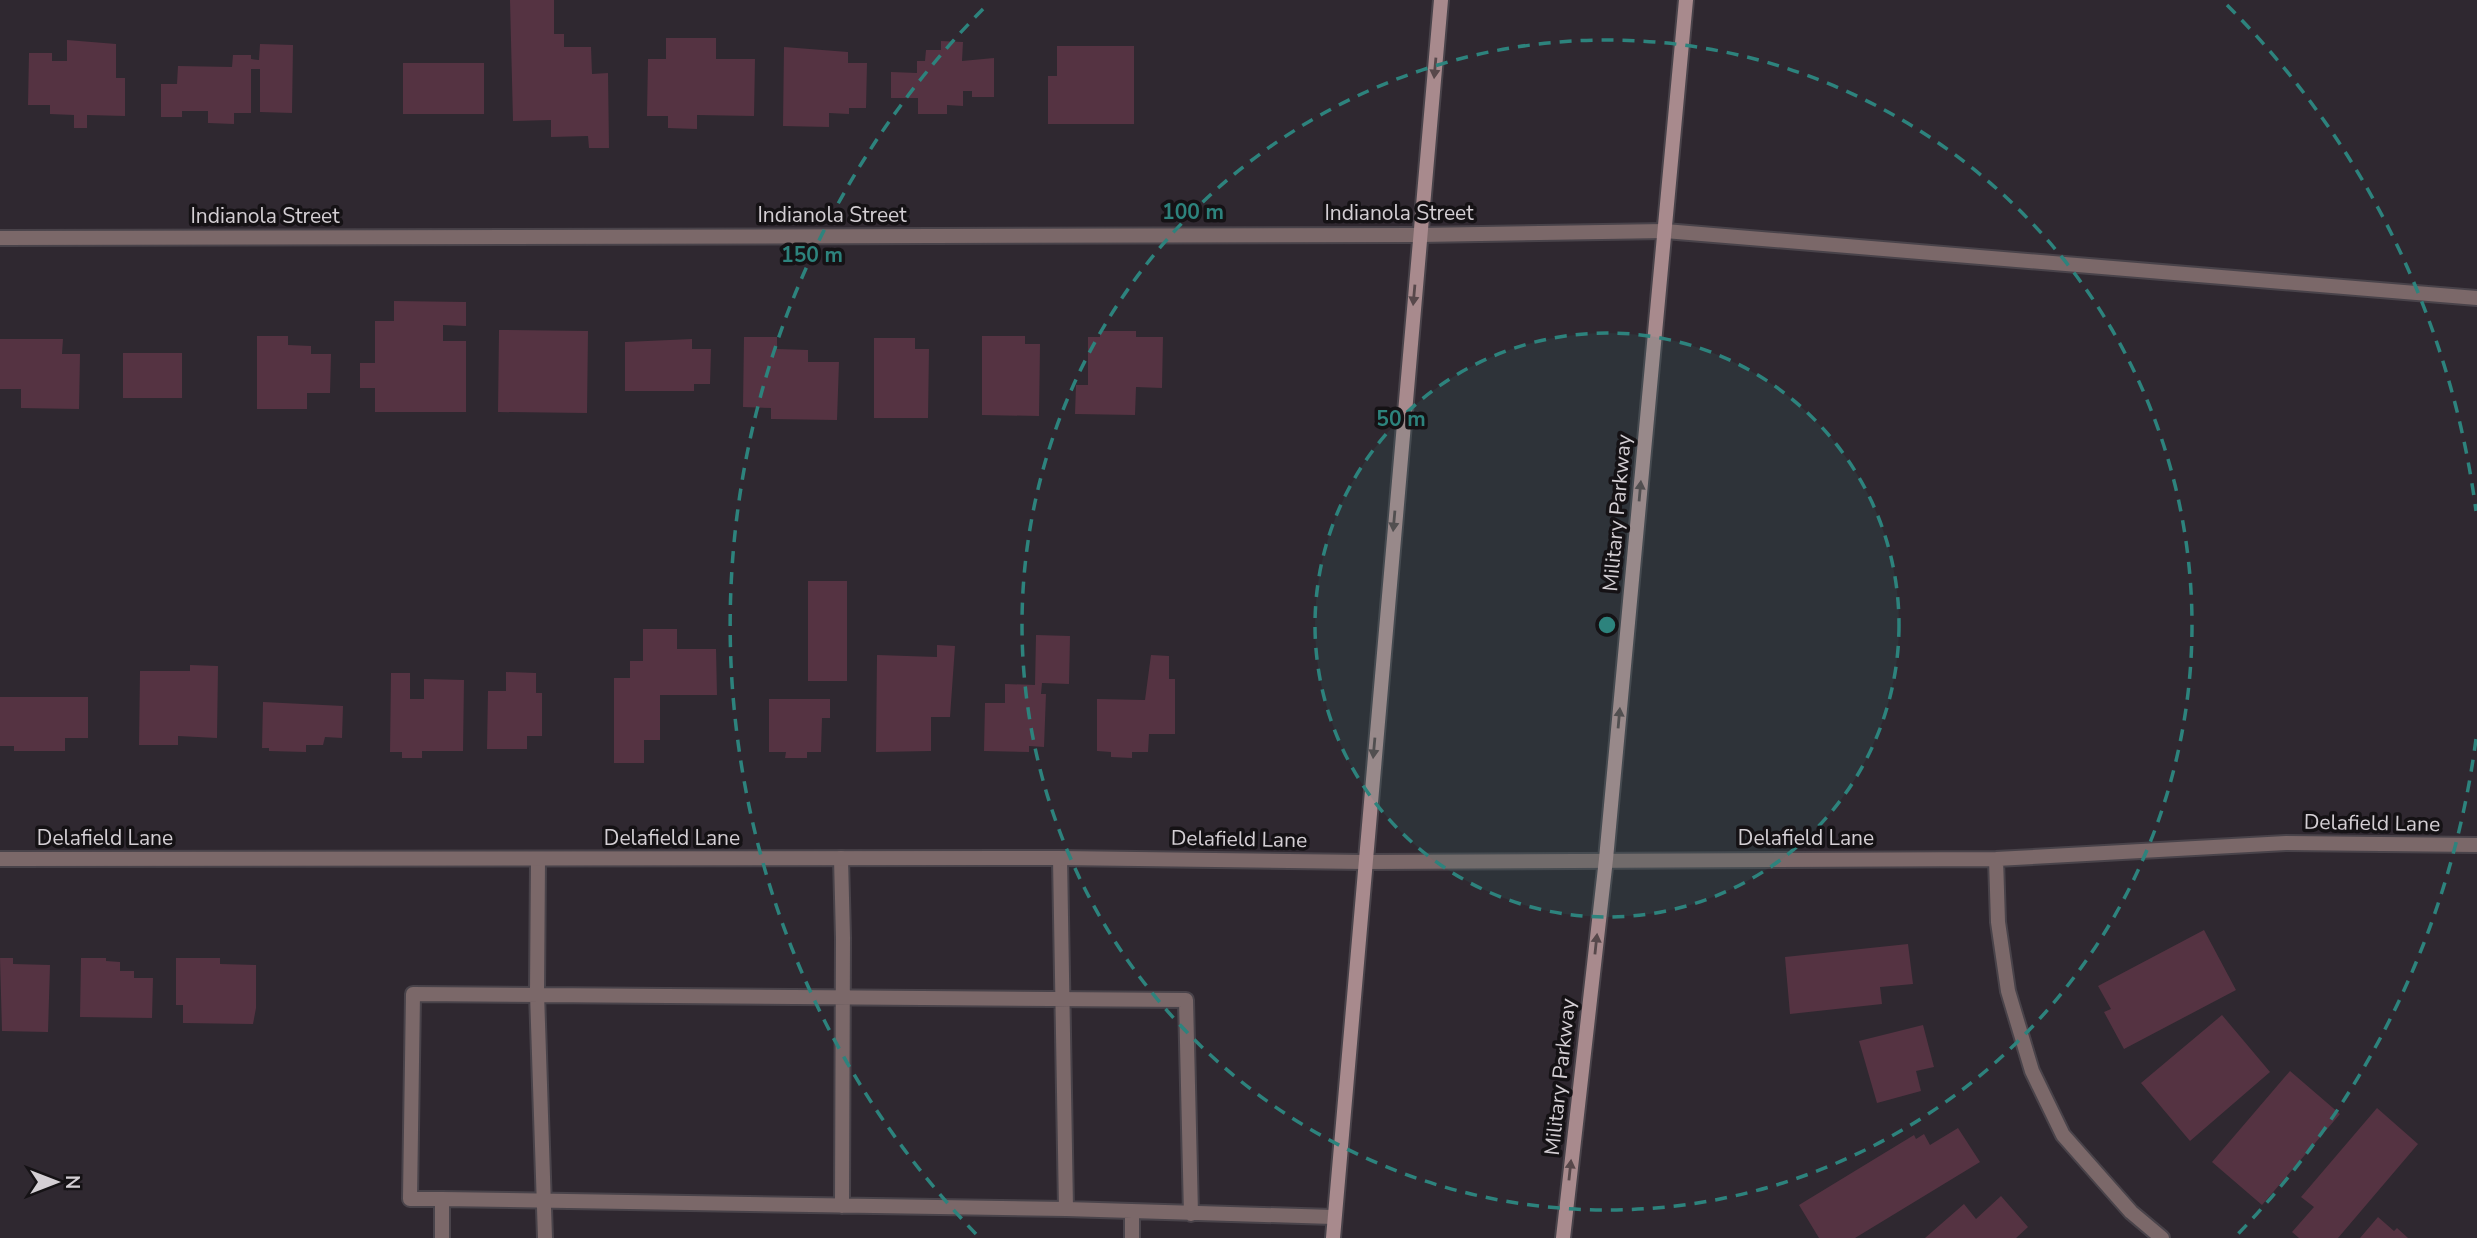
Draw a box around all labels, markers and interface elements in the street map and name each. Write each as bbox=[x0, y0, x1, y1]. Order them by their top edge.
one-way arrow bbox=[1429, 57, 1440, 79]
text: 100 m bbox=[1162, 198, 1224, 226]
street label: Indianola Street bbox=[1324, 199, 1474, 227]
street label: Indianola Street bbox=[757, 201, 907, 229]
street label: Indianola Street bbox=[190, 202, 340, 230]
text: 150 m bbox=[781, 241, 843, 269]
one-way arrow bbox=[1408, 284, 1419, 306]
text: 50 m bbox=[1376, 405, 1426, 433]
street label: Military Parkway bbox=[1596, 433, 1638, 593]
one-way arrow bbox=[1635, 480, 1646, 502]
one-way arrow bbox=[1388, 510, 1399, 532]
centre of rings bbox=[1595, 613, 1619, 637]
one-way arrow bbox=[1614, 707, 1625, 729]
one-way arrow bbox=[1368, 737, 1379, 759]
street label: Delafield Lane bbox=[2304, 808, 2440, 838]
street label: Delafield Lane bbox=[37, 824, 173, 852]
street label: Delafield Lane bbox=[604, 824, 740, 852]
street label: Delafield Lane bbox=[1171, 824, 1307, 854]
street label: Delafield Lane bbox=[1738, 824, 1874, 852]
one-way arrow bbox=[1591, 933, 1602, 955]
street label: Military Parkway bbox=[1538, 997, 1582, 1157]
north arrow bbox=[21, 1147, 91, 1217]
one-way arrow bbox=[1565, 1159, 1576, 1181]
text: N bbox=[59, 1175, 85, 1189]

